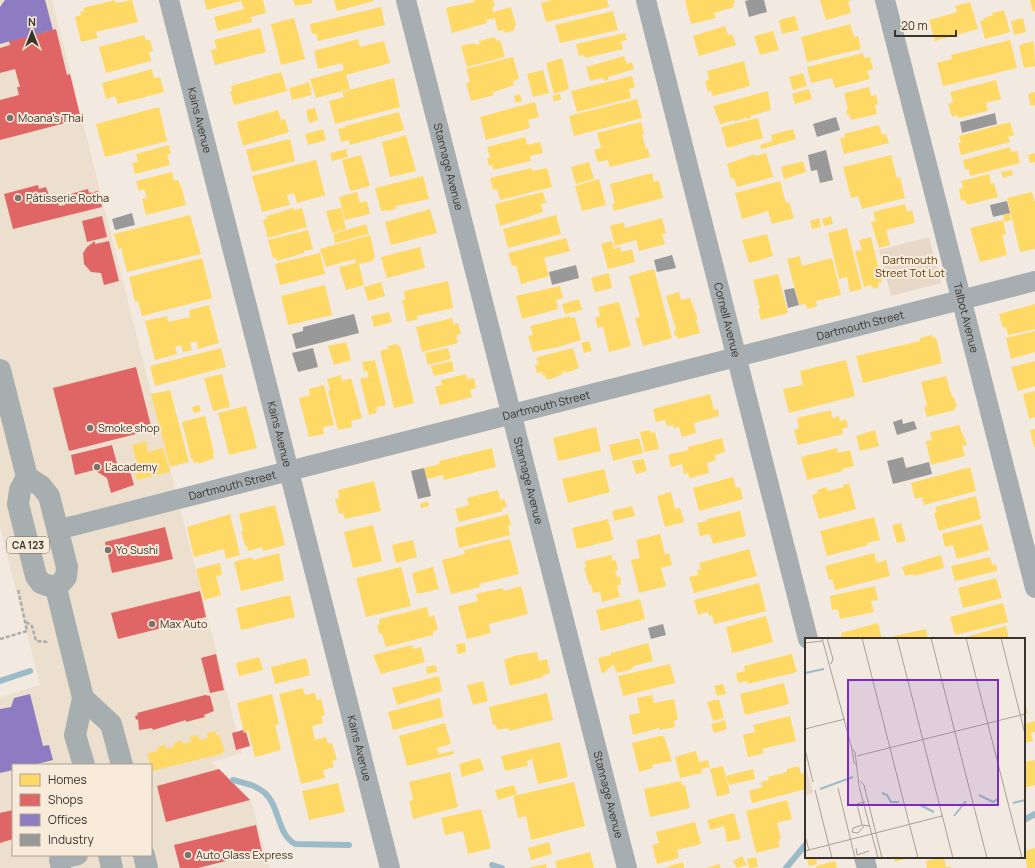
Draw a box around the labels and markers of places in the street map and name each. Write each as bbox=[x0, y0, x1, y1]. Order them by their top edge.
place label: Moana's Thai bbox=[18, 110, 83, 125]
marker: Moana's Thai bbox=[5, 113, 15, 123]
place label: Pâtisserie Rotha bbox=[26, 190, 109, 205]
marker: Pâtisserie Rotha bbox=[13, 193, 23, 203]
place label: Smoke shop bbox=[98, 420, 160, 435]
marker: Smoke shop bbox=[85, 423, 95, 433]
place label: L'academy bbox=[105, 459, 157, 474]
marker: L'academy bbox=[92, 462, 102, 472]
place label: Yo Sushi bbox=[116, 542, 158, 557]
marker: Yo Sushi bbox=[103, 545, 113, 555]
place label: Max Auto bbox=[160, 616, 208, 631]
marker: Max Auto bbox=[147, 619, 157, 629]
place label: Auto Glass Express bbox=[196, 847, 293, 862]
marker: Auto Glass Express bbox=[183, 850, 193, 860]

